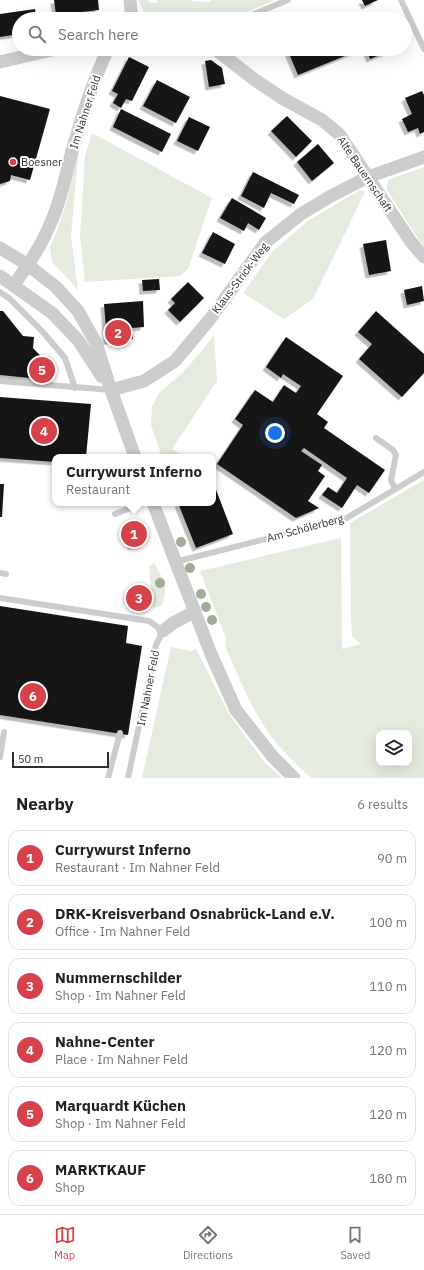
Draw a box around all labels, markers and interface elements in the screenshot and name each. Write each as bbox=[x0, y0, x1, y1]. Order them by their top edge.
search box bbox=[12, 12, 412, 56]
icon: search bbox=[26, 23, 48, 45]
text: Search here bbox=[58, 25, 138, 44]
street label: Im Nahner Feld bbox=[66, 73, 104, 151]
street label: Alte Bauernschaft bbox=[334, 133, 396, 215]
place label: Boesner bbox=[21, 155, 62, 169]
marker: Boesner bbox=[8, 157, 18, 167]
street label: Klaus-Strick-Weg bbox=[209, 240, 271, 316]
pin: 2 bbox=[105, 318, 131, 348]
pin: 5 bbox=[29, 355, 55, 385]
pin: 4 bbox=[31, 416, 57, 446]
your location bbox=[265, 423, 285, 443]
popup bbox=[52, 454, 216, 506]
text: Currywurst Inferno bbox=[66, 462, 202, 481]
text: Restaurant bbox=[66, 481, 130, 498]
street label: Am Schölerberg bbox=[265, 511, 345, 545]
pin: 1 bbox=[121, 519, 147, 549]
pin: 3 bbox=[126, 583, 152, 613]
street label: Im Nahner Feld bbox=[134, 649, 162, 727]
pin: 6 bbox=[20, 681, 46, 711]
map controls bbox=[376, 730, 412, 766]
button: layers bbox=[376, 730, 412, 766]
scale bar bbox=[12, 750, 109, 769]
text: 50 m bbox=[18, 752, 43, 766]
text: Nearby bbox=[16, 793, 74, 815]
text: 6 results bbox=[357, 796, 408, 813]
text: Currywurst Inferno bbox=[55, 840, 191, 859]
text: 1 bbox=[26, 850, 34, 867]
text: 90 m bbox=[377, 850, 407, 867]
text: Restaurant · Im Nahner Feld bbox=[55, 859, 220, 876]
text: DRK-Kreisverband Osnabrück-Land e.V. bbox=[55, 904, 335, 923]
text: 2 bbox=[26, 914, 34, 931]
text: 100 m bbox=[369, 914, 407, 931]
text: Office · Im Nahner Feld bbox=[55, 923, 190, 940]
text: Nummernschilder bbox=[55, 968, 182, 987]
text: 3 bbox=[26, 978, 34, 995]
text: 110 m bbox=[369, 978, 407, 995]
text: Shop · Im Nahner Feld bbox=[55, 987, 186, 1004]
text: Nahne-Center bbox=[55, 1032, 154, 1051]
text: 4 bbox=[26, 1042, 34, 1059]
text: 120 m bbox=[369, 1042, 407, 1059]
text: Place · Im Nahner Feld bbox=[55, 1051, 188, 1068]
text: Marquardt Küchen bbox=[55, 1096, 186, 1115]
text: 5 bbox=[26, 1106, 34, 1123]
text: 120 m bbox=[369, 1106, 407, 1123]
text: Shop · Im Nahner Feld bbox=[55, 1115, 186, 1132]
text: MARKTKAUF bbox=[55, 1160, 146, 1179]
text: 6 bbox=[26, 1170, 34, 1187]
text: 180 m bbox=[369, 1170, 407, 1187]
text: Shop bbox=[55, 1179, 85, 1196]
tab: Map bbox=[54, 1224, 76, 1262]
tab: Directions bbox=[183, 1224, 233, 1262]
tab: Saved bbox=[340, 1224, 370, 1262]

